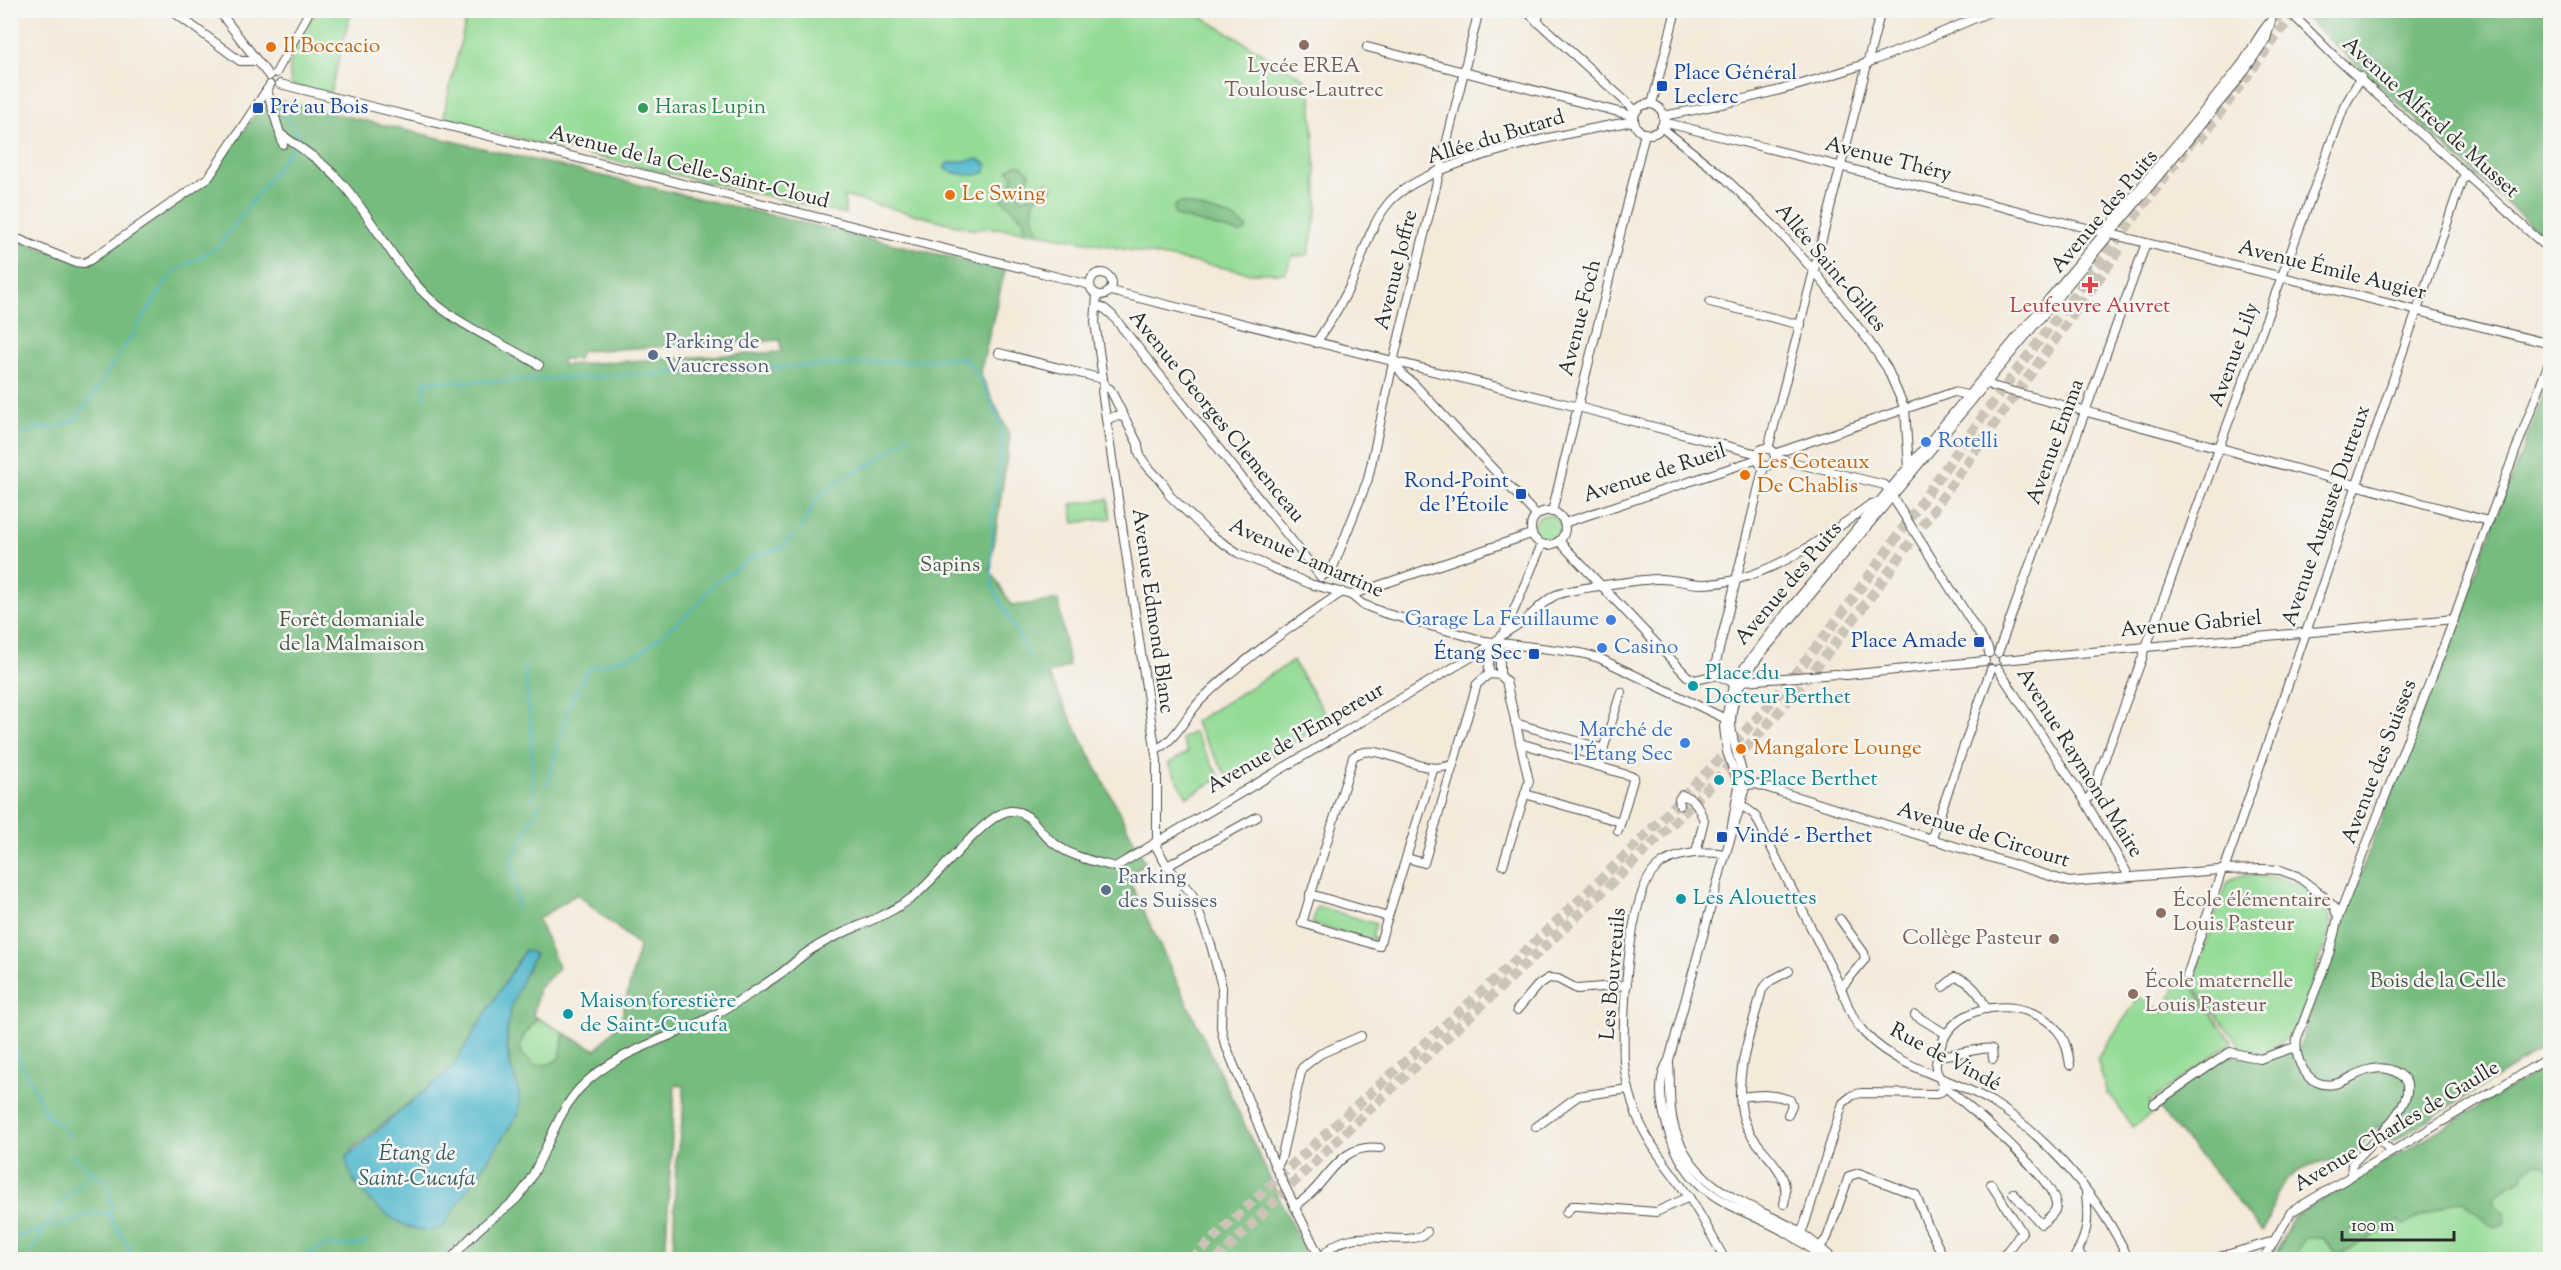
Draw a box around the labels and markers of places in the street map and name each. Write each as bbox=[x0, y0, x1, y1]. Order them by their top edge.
place label: Il Boccacio bbox=[283, 32, 380, 62]
marker: Lycée EREA Toulouse-Lautrec bbox=[1297, 38, 1311, 52]
marker: Il Boccacio bbox=[264, 40, 278, 54]
place label: Lycée EREA Toulouse-Lautrec bbox=[1224, 52, 1384, 106]
place label: Place Général Leclerc bbox=[1674, 59, 1797, 113]
marker: Place Général Leclerc bbox=[1655, 79, 1669, 93]
place label: Pré au Bois bbox=[270, 93, 369, 123]
place label: Haras Lupin bbox=[655, 93, 766, 123]
marker: Pré au Bois bbox=[251, 101, 265, 115]
marker: Haras Lupin bbox=[636, 101, 650, 115]
place label: Le Swing bbox=[962, 180, 1046, 210]
marker: Le Swing bbox=[943, 188, 957, 202]
marker: Leufeuvre Auvret bbox=[2083, 278, 2097, 292]
place label: Leufeuvre Auvret bbox=[2010, 292, 2170, 322]
place label: Parking de Vaucresson bbox=[665, 328, 770, 382]
marker: Parking de Vaucresson bbox=[646, 348, 660, 362]
place label: Rotelli bbox=[1938, 427, 1998, 457]
marker: Rotelli bbox=[1919, 435, 1933, 449]
place label: Les Coteaux De Chablis bbox=[1757, 448, 1870, 502]
place label: Rond-Point de l'Étoile bbox=[1404, 467, 1509, 521]
marker: Les Coteaux De Chablis bbox=[1738, 468, 1752, 482]
marker: Rond-Point de l'Étoile bbox=[1514, 487, 1528, 501]
place label: Garage La Feuillaume bbox=[1405, 605, 1599, 635]
marker: Garage La Feuillaume bbox=[1604, 613, 1618, 627]
place label: Place Amade bbox=[1851, 627, 1967, 657]
place label: Casino bbox=[1614, 633, 1678, 663]
marker: Place Amade bbox=[1972, 635, 1986, 649]
place label: Étang Sec bbox=[1434, 639, 1522, 669]
marker: Casino bbox=[1595, 641, 1609, 655]
marker: Étang Sec bbox=[1527, 647, 1541, 661]
place label: Place du Docteur Berthet bbox=[1705, 659, 1851, 713]
marker: Place du Docteur Berthet bbox=[1686, 679, 1700, 693]
place label: Marché de l’Étang Sec bbox=[1574, 716, 1673, 770]
place label: Mangalore Lounge bbox=[1753, 734, 1922, 764]
marker: Marché de l’Étang Sec bbox=[1678, 736, 1692, 750]
marker: Mangalore Lounge bbox=[1734, 742, 1748, 756]
place label: PS Place Berthet bbox=[1731, 765, 1878, 795]
marker: PS Place Berthet bbox=[1712, 773, 1726, 787]
place label: Vindé - Berthet bbox=[1734, 822, 1872, 852]
marker: Vindé - Berthet bbox=[1715, 830, 1729, 844]
place label: Parking des Suisses bbox=[1118, 863, 1217, 917]
marker: Parking des Suisses bbox=[1099, 883, 1113, 897]
place label: Les Alouettes bbox=[1693, 884, 1817, 914]
place label: École élémentaire Louis Pasteur bbox=[2173, 886, 2331, 940]
marker: Les Alouettes bbox=[1674, 892, 1688, 906]
marker: École élémentaire Louis Pasteur bbox=[2154, 906, 2168, 920]
place label: Collège Pasteur bbox=[1902, 924, 2042, 954]
marker: Collège Pasteur bbox=[2047, 932, 2061, 946]
place label: École maternelle Louis Pasteur bbox=[2145, 967, 2293, 1021]
place label: Maison forestière de Saint-Cucufa bbox=[580, 987, 736, 1041]
marker: École maternelle Louis Pasteur bbox=[2126, 987, 2140, 1001]
marker: Maison forestière de Saint-Cucufa bbox=[561, 1007, 575, 1021]

